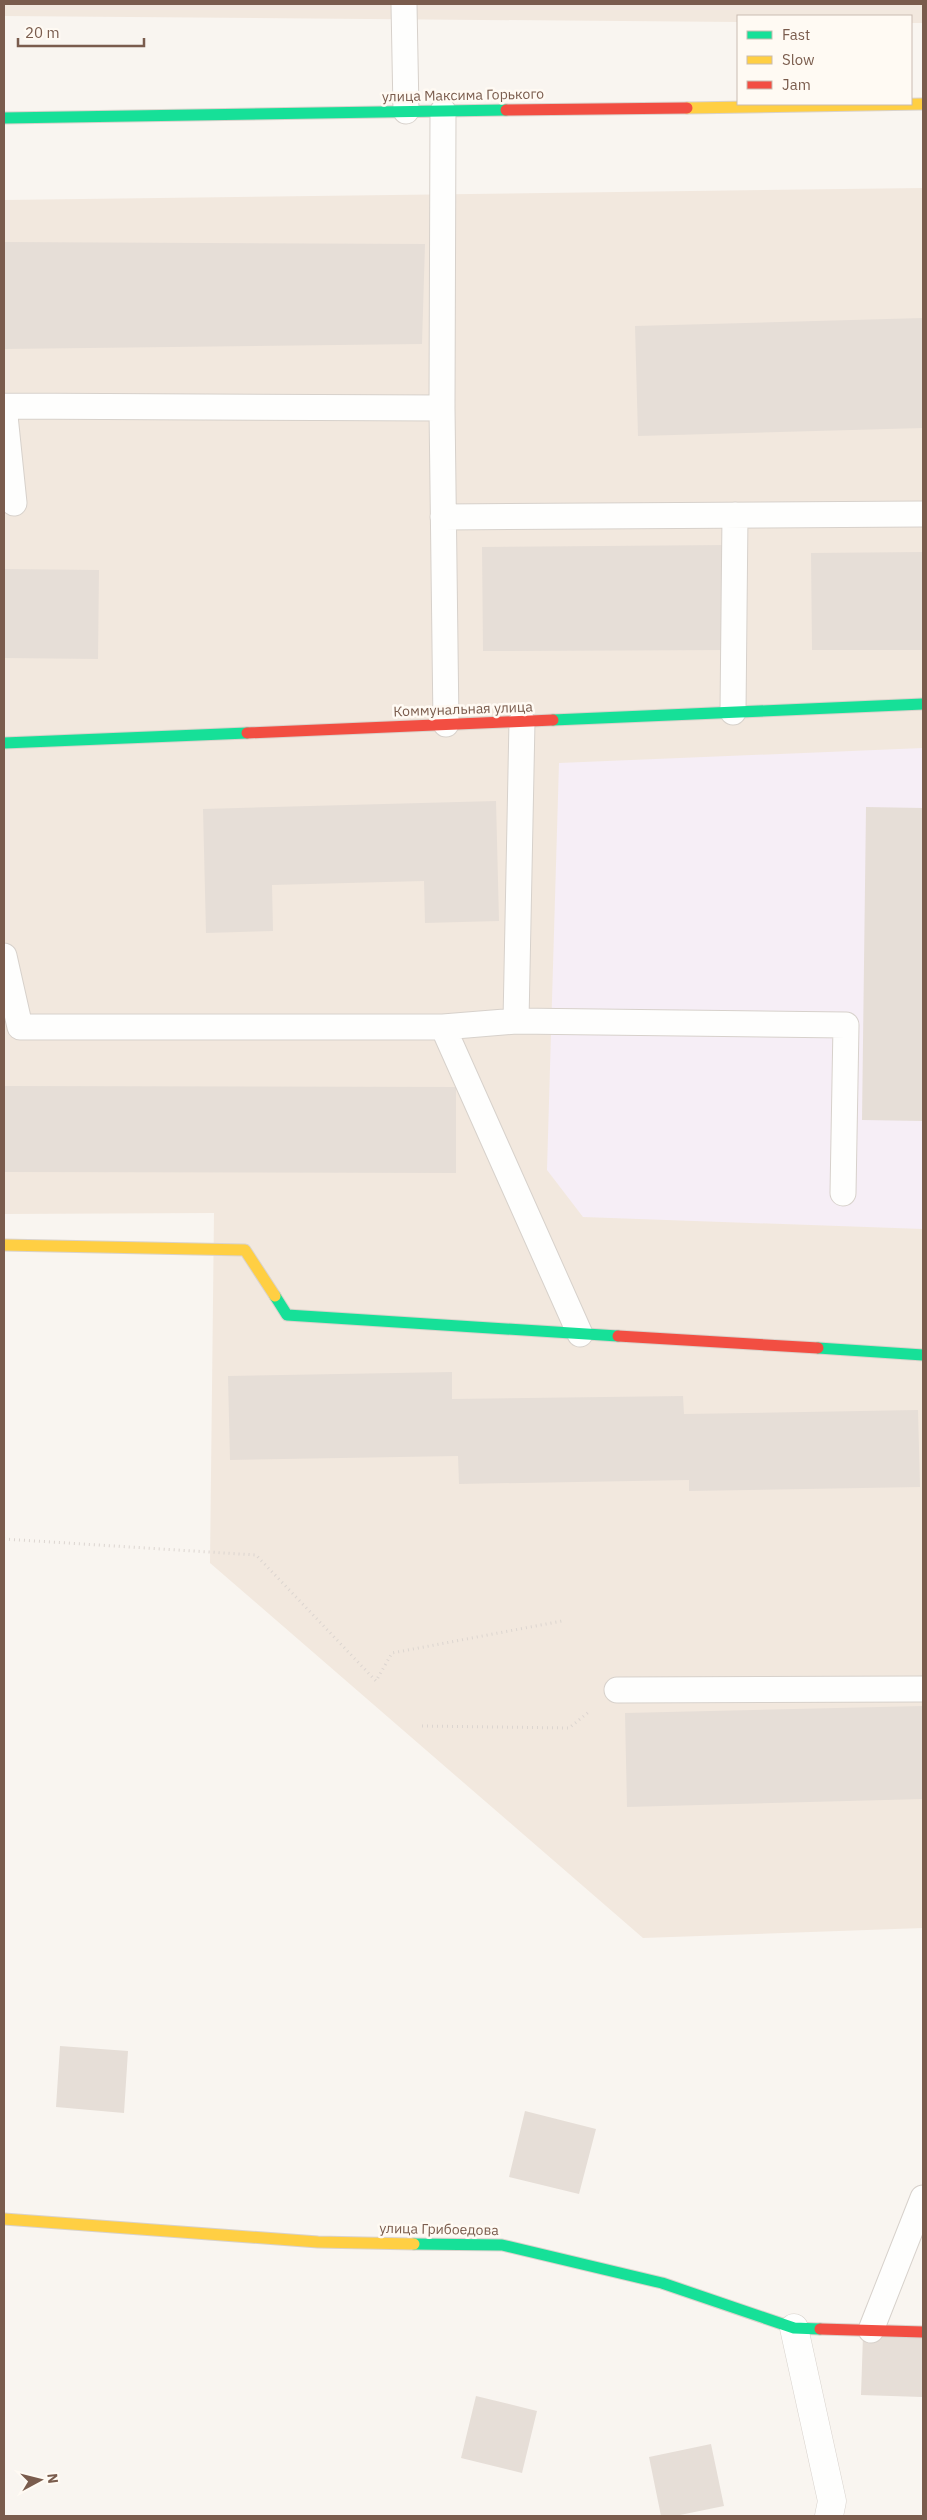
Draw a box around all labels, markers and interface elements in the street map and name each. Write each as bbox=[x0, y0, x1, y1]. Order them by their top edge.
scale bar bbox=[18, 15, 144, 47]
legend bbox=[737, 15, 912, 105]
text: 20 m bbox=[25, 23, 60, 42]
text: Fast bbox=[782, 25, 810, 44]
text: Slow bbox=[782, 50, 815, 69]
text: Jam bbox=[782, 75, 811, 94]
street label: улица Максима Горького bbox=[382, 85, 544, 105]
street label: Коммунальная улица bbox=[393, 698, 534, 720]
street label: улица Грибоедова bbox=[379, 2219, 499, 2239]
north arrow bbox=[15, 2455, 65, 2505]
text: N bbox=[43, 2472, 62, 2485]

